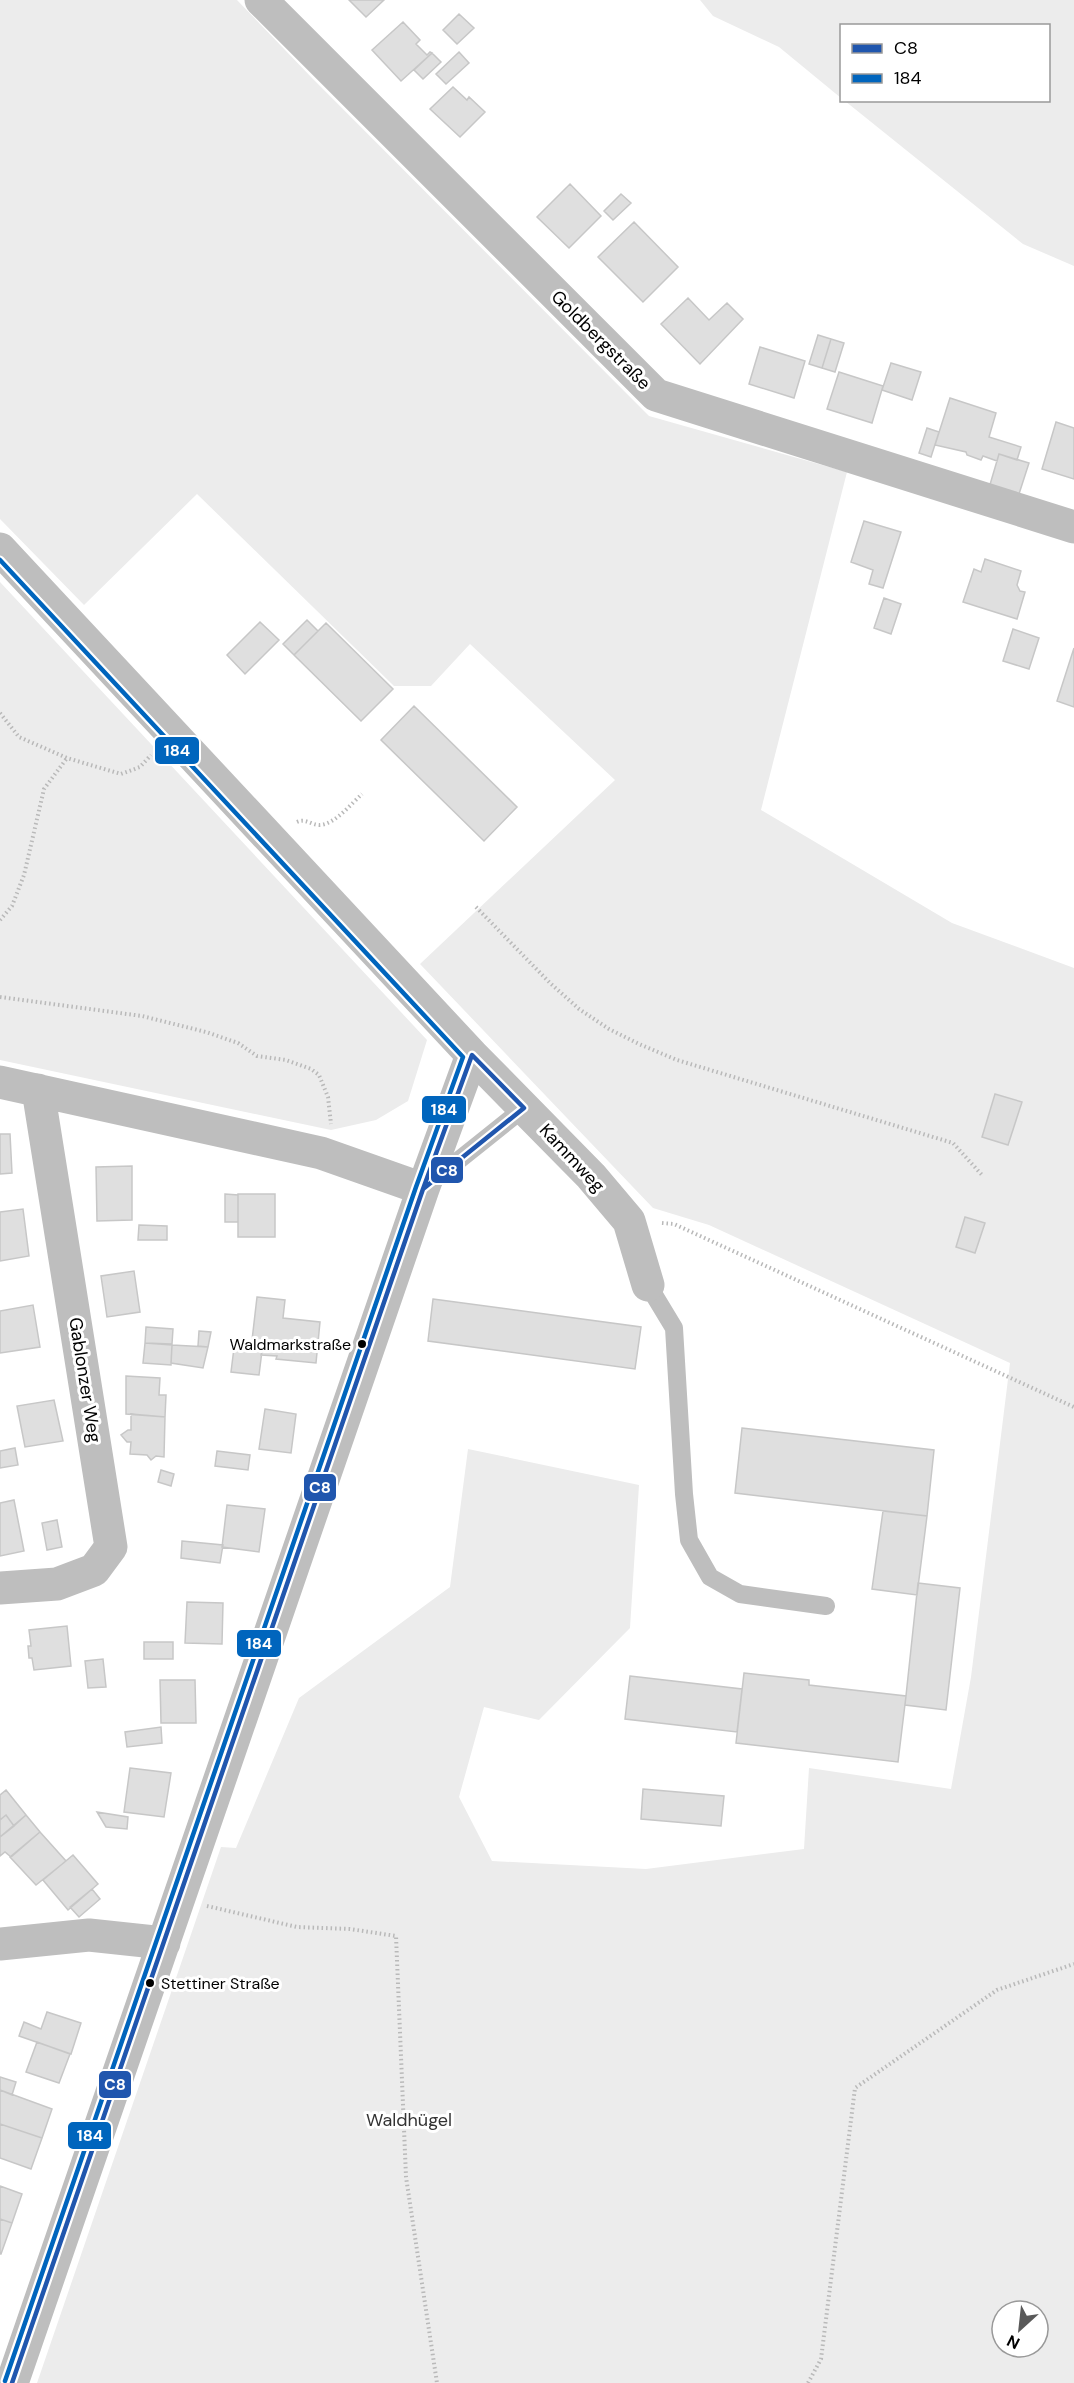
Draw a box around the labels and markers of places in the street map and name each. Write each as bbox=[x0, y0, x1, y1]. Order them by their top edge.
place label: Waldmarkstraße bbox=[229, 1334, 351, 1355]
marker: Waldmarkstraße bbox=[356, 1338, 368, 1350]
place label: Stettiner Straße bbox=[161, 1973, 280, 1994]
marker: Stettiner Straße bbox=[144, 1977, 156, 1989]

